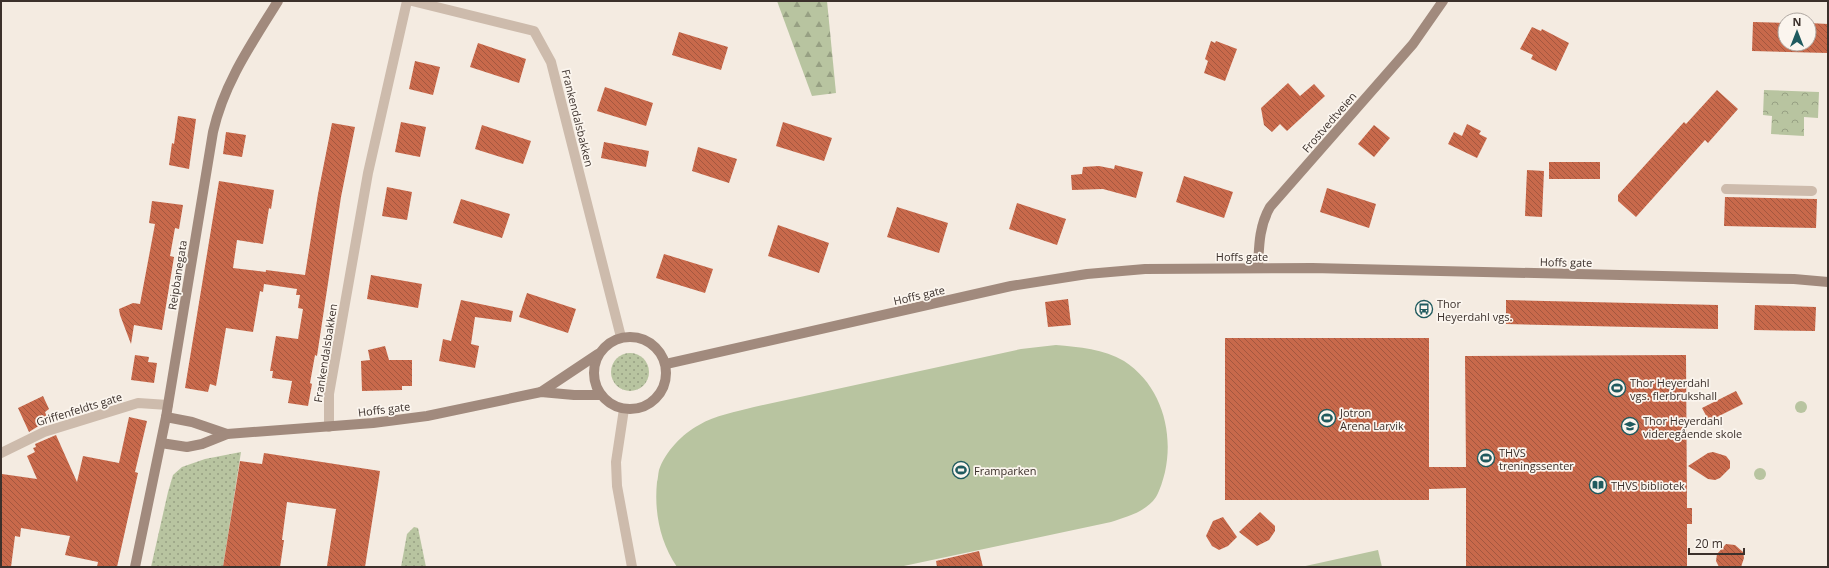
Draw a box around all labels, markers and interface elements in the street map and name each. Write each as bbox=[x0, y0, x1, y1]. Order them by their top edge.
north arrow bbox=[1777, 12, 1817, 52]
text: N bbox=[1793, 14, 1801, 29]
street label: Frankendalsbakken bbox=[559, 68, 597, 168]
street label: Frostvedtveien bbox=[1299, 89, 1359, 155]
street label: Reipbanegata bbox=[164, 239, 190, 311]
street label: Hoffs gate bbox=[1216, 249, 1268, 264]
street label: Hoffs gate bbox=[1540, 254, 1592, 270]
street label: Hoffs gate bbox=[892, 282, 946, 308]
place label: Thor Heyerdahl vgs. bbox=[1437, 296, 1512, 324]
bus stop icon: Thor Heyerdahl vgs. bbox=[1414, 299, 1434, 319]
street label: Frankendalsbakken bbox=[310, 302, 340, 404]
place label: Thor Heyerdahl vgs. flerbrukshall bbox=[1630, 375, 1717, 403]
sports icon: Thor Heyerdahl vgs. flerbrukshall bbox=[1607, 378, 1627, 398]
street label: Griffenfeldts gate bbox=[34, 389, 124, 429]
street label: Hoffs gate bbox=[357, 398, 411, 420]
place label: Jotron Arena Larvik bbox=[1339, 405, 1404, 433]
sports icon: Jotron Arena Larvik bbox=[1317, 408, 1337, 428]
place label: Thor Heyerdahl videregående skole bbox=[1643, 413, 1742, 441]
school or university icon: Thor Heyerdahl videregående skole bbox=[1620, 416, 1640, 436]
place label: THVS treningssenter bbox=[1499, 445, 1574, 473]
sports icon: THVS treningssenter bbox=[1476, 448, 1496, 468]
sports icon: Framparken bbox=[951, 460, 971, 480]
place label: Framparken bbox=[974, 463, 1037, 478]
library icon: THVS bibliotek bbox=[1588, 475, 1608, 495]
place label: THVS bibliotek bbox=[1611, 478, 1685, 493]
scale bar bbox=[1689, 530, 1744, 556]
text: 20 m bbox=[1695, 535, 1723, 552]

